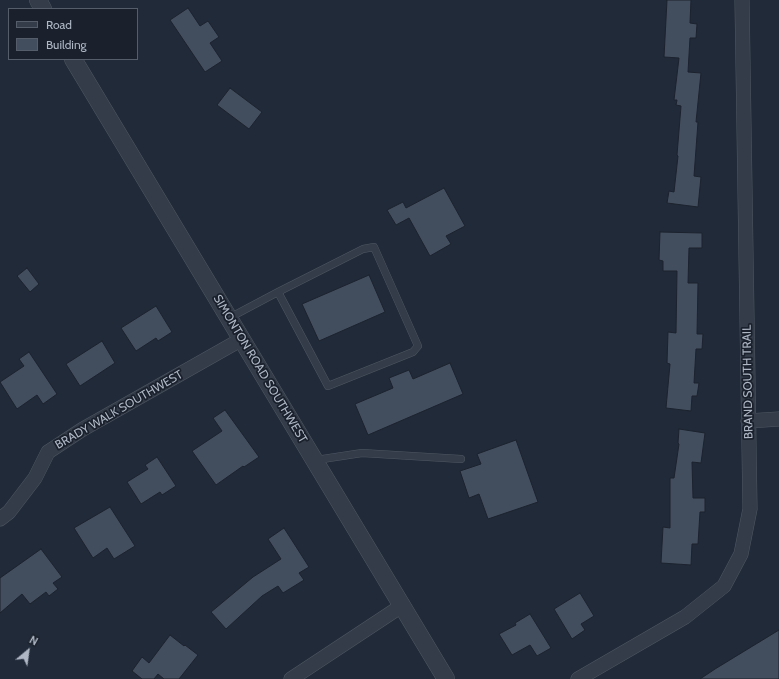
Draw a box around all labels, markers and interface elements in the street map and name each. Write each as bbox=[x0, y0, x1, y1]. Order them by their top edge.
legend bbox=[8, 8, 138, 60]
text: Road bbox=[46, 17, 72, 32]
text: Building bbox=[46, 37, 87, 52]
street label: SIMONTON ROAD SOUTHWEST bbox=[210, 292, 310, 446]
street label: BRAND SOUTH TRAIL bbox=[740, 325, 756, 439]
street label: BRADY WALK SOUTHWEST bbox=[53, 368, 185, 452]
north arrow bbox=[8, 631, 48, 671]
text: N bbox=[27, 632, 41, 649]

